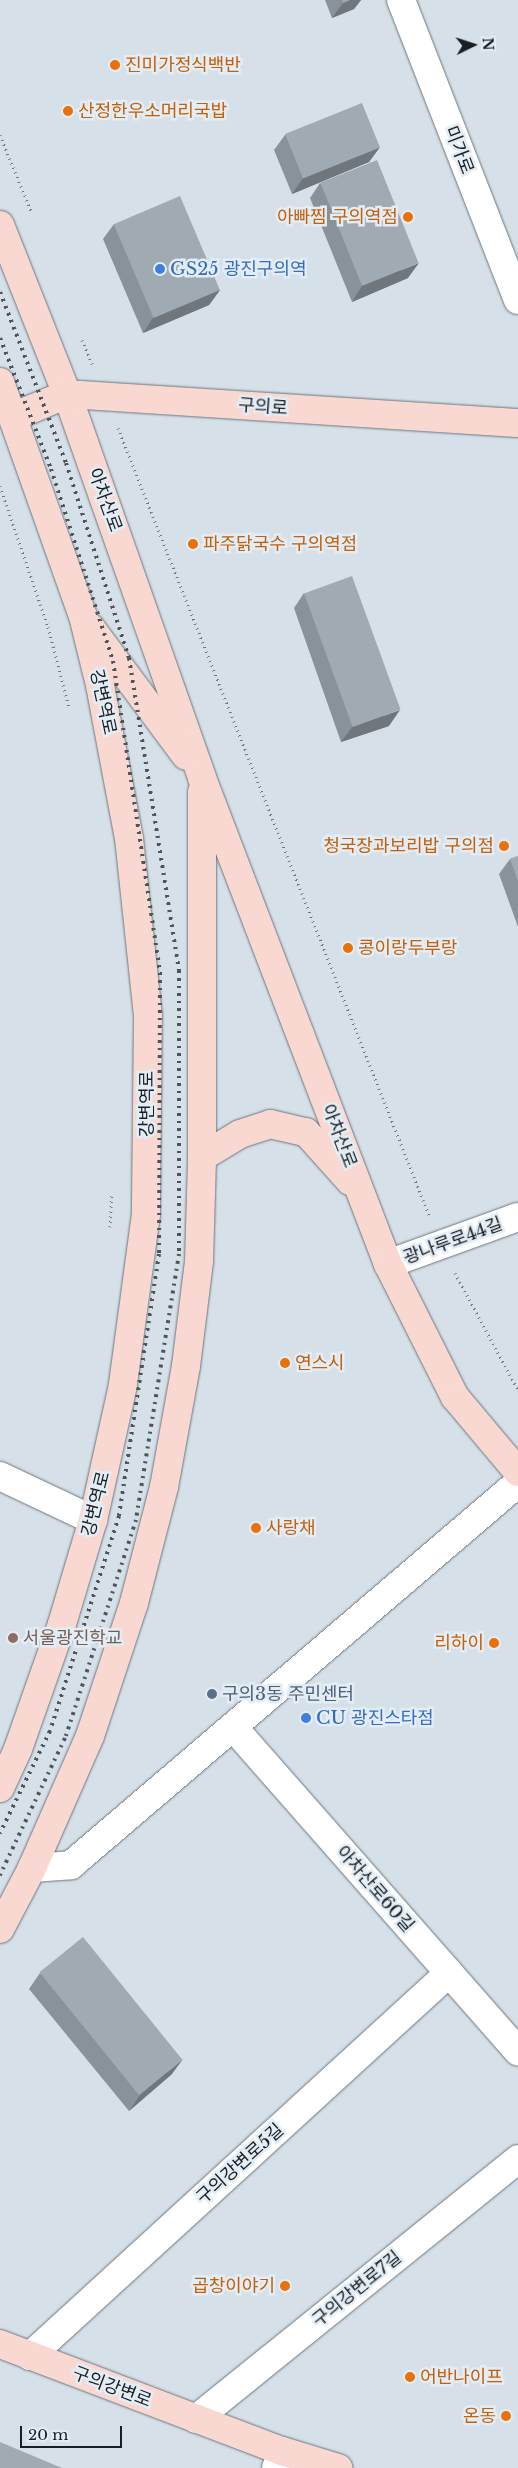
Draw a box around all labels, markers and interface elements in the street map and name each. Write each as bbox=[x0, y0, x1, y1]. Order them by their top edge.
north arrow bbox=[448, 20, 498, 70]
text: N bbox=[479, 37, 497, 51]
place label: 진미가정식백반 bbox=[125, 54, 241, 76]
marker: 진미가정식백반 bbox=[109, 59, 121, 71]
place label: 산정한우소머리국밥 bbox=[78, 100, 227, 122]
marker: 산정한우소머리국밥 bbox=[62, 105, 74, 117]
street label: 미가로 bbox=[440, 123, 478, 177]
place label: 아빠찜 구의역점 bbox=[277, 206, 398, 228]
marker: 아빠찜 구의역점 bbox=[402, 211, 414, 223]
place label: GS25 광진구의역 bbox=[170, 258, 307, 280]
marker: GS25 광진구의역 bbox=[154, 263, 166, 275]
street label: 구의로 bbox=[237, 394, 289, 420]
street label: 아차산로 bbox=[84, 465, 126, 535]
place label: 파주닭국수 구의역점 bbox=[203, 533, 357, 555]
marker: 파주닭국수 구의역점 bbox=[187, 538, 199, 550]
street label: 강변역로 bbox=[86, 667, 120, 737]
place label: 청국장과보리밥 구의점 bbox=[323, 835, 494, 857]
marker: 청국장과보리밥 구의점 bbox=[498, 840, 510, 852]
place label: 콩이랑두부랑 bbox=[358, 937, 457, 959]
marker: 콩이랑두부랑 bbox=[342, 942, 354, 954]
street label: 강변역로 bbox=[136, 1071, 158, 1137]
street label: 아차산로 bbox=[317, 1101, 361, 1171]
street label: 광나루로44길 bbox=[401, 1213, 505, 1269]
place label: 연스시 bbox=[295, 1352, 345, 1374]
marker: 연스시 bbox=[279, 1357, 291, 1369]
street label: 강변역로 bbox=[78, 1469, 114, 1539]
place label: 사랑채 bbox=[266, 1517, 316, 1539]
marker: 사랑채 bbox=[250, 1522, 262, 1534]
place label: 서울광진학교 bbox=[23, 1627, 122, 1649]
marker: 서울광진학교 bbox=[7, 1632, 19, 1644]
place label: 리하이 bbox=[434, 1632, 484, 1654]
marker: 리하이 bbox=[488, 1637, 500, 1649]
place label: 구의3동 주민센터 bbox=[222, 1683, 354, 1705]
marker: 구의3동 주민센터 bbox=[206, 1688, 218, 1700]
place label: CU 광진스타점 bbox=[316, 1707, 434, 1729]
marker: CU 광진스타점 bbox=[300, 1712, 312, 1724]
street label: 아차산로60길 bbox=[332, 1841, 418, 1937]
street label: 구의강변로5길 bbox=[192, 2119, 288, 2209]
street label: 구의강변로7길 bbox=[308, 2246, 406, 2332]
place label: 곱창이야기 bbox=[192, 2275, 275, 2297]
marker: 곱창이야기 bbox=[279, 2280, 291, 2292]
street label: 구의강변로 bbox=[69, 2362, 155, 2412]
place label: 어반나이프 bbox=[420, 2366, 503, 2388]
marker: 어반나이프 bbox=[404, 2371, 416, 2383]
place label: 온동 bbox=[463, 2405, 496, 2427]
marker: 온동 bbox=[500, 2410, 512, 2422]
scale bar bbox=[22, 2416, 125, 2448]
text: 20 m bbox=[28, 2425, 68, 2444]

